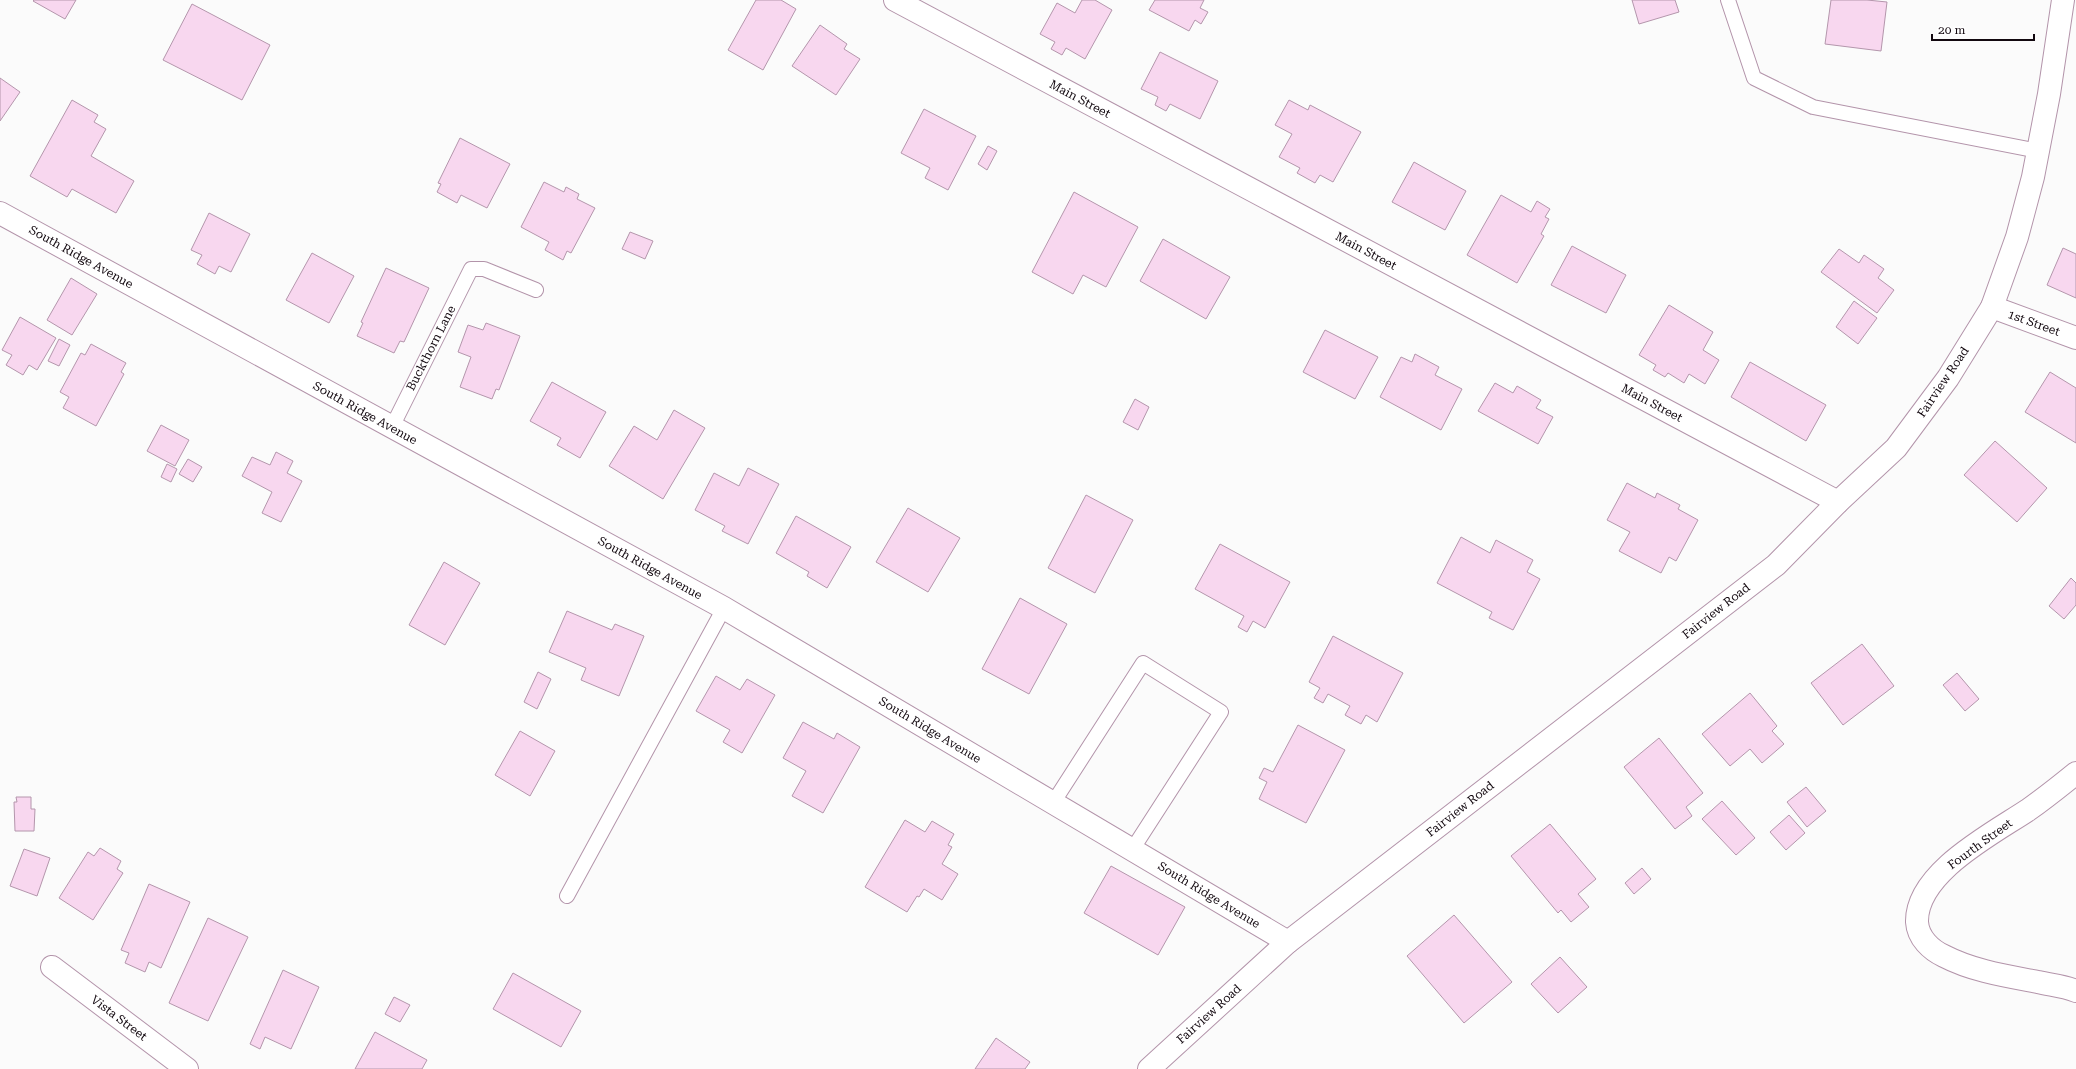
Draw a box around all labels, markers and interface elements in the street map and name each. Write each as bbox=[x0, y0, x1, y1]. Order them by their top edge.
scale bar bbox=[1932, 16, 2034, 42]
text: 20 m bbox=[1938, 23, 1965, 37]
street label: Main Street bbox=[1047, 77, 1113, 121]
street label: South Ridge Avenue bbox=[27, 223, 136, 292]
street label: Main Street bbox=[1333, 229, 1399, 273]
street label: Buckthorn Lane bbox=[404, 303, 459, 393]
street label: 1st Street bbox=[2006, 307, 2062, 339]
street label: Fairview Road bbox=[1914, 344, 1972, 420]
street label: South Ridge Avenue bbox=[311, 379, 420, 448]
street label: Main Street bbox=[1619, 381, 1685, 425]
street label: South Ridge Avenue bbox=[596, 534, 705, 603]
street label: Fairview Road bbox=[1679, 580, 1753, 642]
street label: South Ridge Avenue bbox=[876, 694, 984, 766]
street label: Fairview Road bbox=[1423, 778, 1497, 840]
street label: Fourth Street bbox=[1945, 816, 2015, 872]
street label: South Ridge Avenue bbox=[1155, 859, 1263, 931]
street label: Fairview Road bbox=[1174, 981, 1244, 1047]
street label: Vista Street bbox=[88, 992, 150, 1044]

